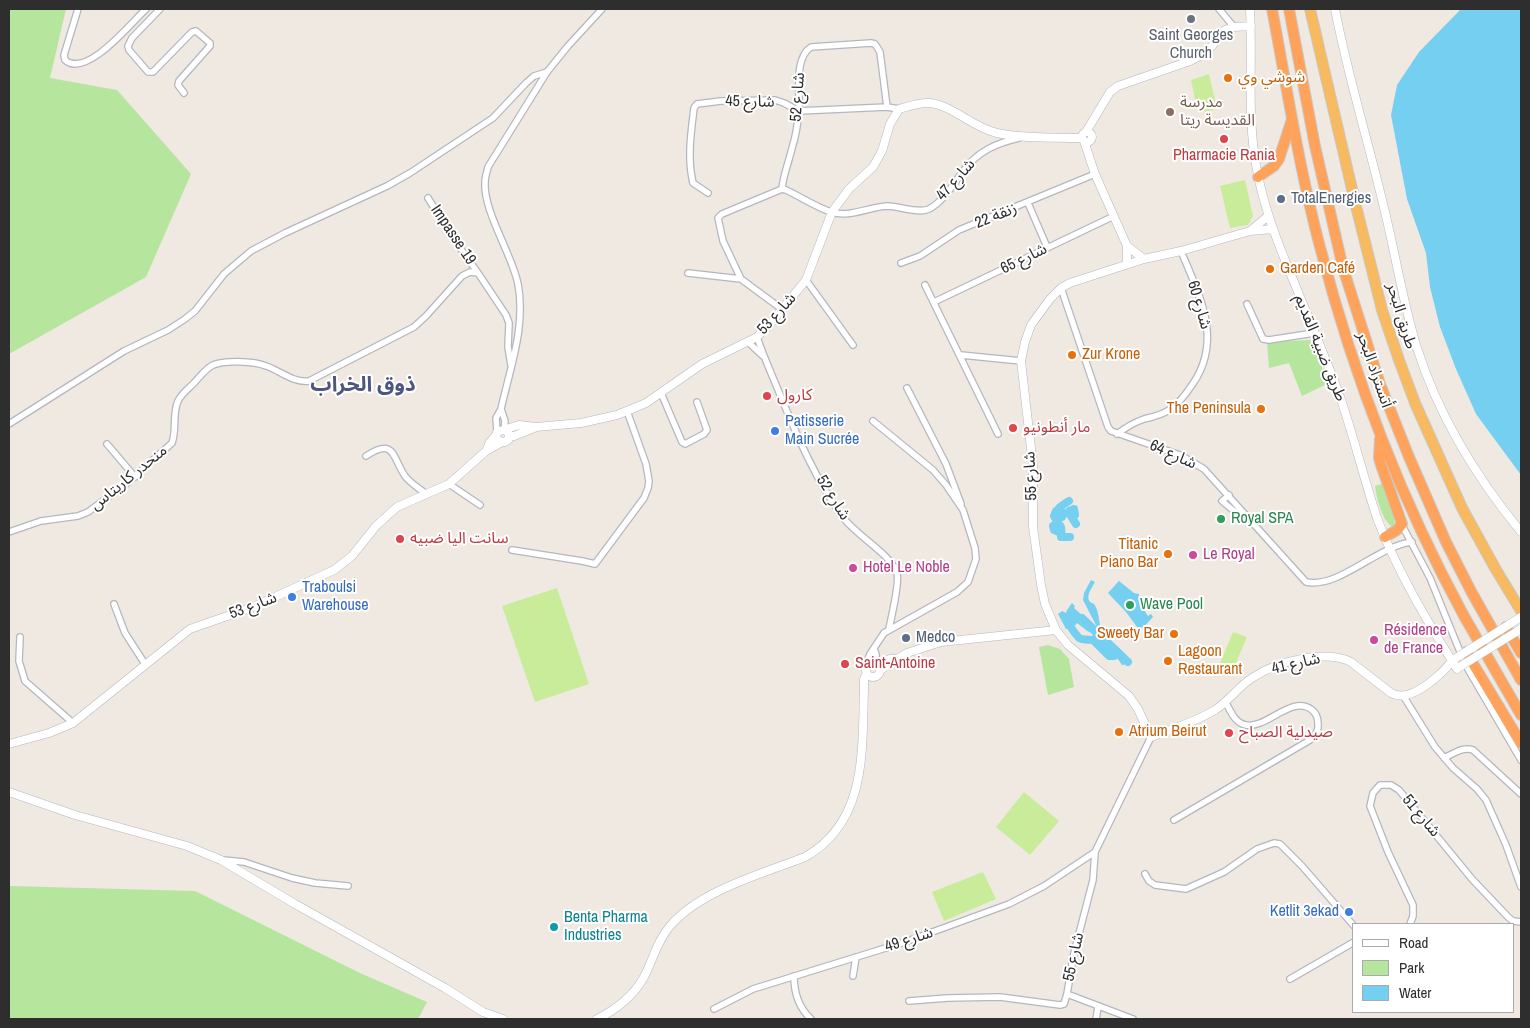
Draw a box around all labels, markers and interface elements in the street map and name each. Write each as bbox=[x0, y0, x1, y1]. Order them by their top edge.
marker: Saint Georges Church bbox=[1185, 13, 1197, 25]
place label: Saint Georges Church bbox=[1149, 26, 1233, 64]
place label: شوشي وي bbox=[1238, 68, 1305, 88]
street label: شارع 52 bbox=[787, 72, 809, 122]
marker: شوشي وي bbox=[1222, 72, 1234, 84]
street label: شارع 45 bbox=[725, 92, 775, 112]
place label: مدرسة القديسة ريتا bbox=[1180, 93, 1255, 131]
marker: مدرسة القديسة ريتا bbox=[1164, 106, 1176, 118]
marker: Pharmacie Rania bbox=[1218, 133, 1230, 145]
place label: Pharmacie Rania bbox=[1173, 146, 1275, 166]
street label: شارع 47 bbox=[932, 155, 980, 205]
place label: TotalEnergies bbox=[1291, 189, 1371, 209]
marker: TotalEnergies bbox=[1275, 193, 1287, 205]
street label: زنقة 22 bbox=[972, 199, 1020, 233]
street label: Impasse 19 bbox=[426, 202, 480, 268]
street label: شارع 65 bbox=[998, 240, 1050, 278]
place label: Garden Café bbox=[1280, 259, 1355, 279]
marker: Garden Café bbox=[1264, 263, 1276, 275]
street label: شارع 60 bbox=[1183, 279, 1215, 331]
street label: طريق البحر bbox=[1382, 281, 1420, 351]
street label: شارع 53 bbox=[753, 289, 801, 339]
street label: طريق ضبية القديم bbox=[1290, 292, 1350, 404]
street label: أتستراد البحر bbox=[1352, 329, 1396, 411]
place label: Zur Krone bbox=[1082, 345, 1140, 365]
marker: Zur Krone bbox=[1066, 349, 1078, 361]
district label: ذوق الخراب bbox=[310, 372, 416, 398]
place label: كارول bbox=[777, 386, 812, 406]
marker: كارول bbox=[761, 390, 773, 402]
place label: The Peninsula bbox=[1166, 399, 1251, 419]
marker: The Peninsula bbox=[1255, 403, 1267, 415]
place label: Patisserie Main Sucrée bbox=[785, 412, 859, 450]
place label: مار أنطونيو bbox=[1023, 418, 1090, 438]
marker: مار أنطونيو bbox=[1007, 422, 1019, 434]
marker: Patisserie Main Sucrée bbox=[769, 425, 781, 437]
street label: شارع 64 bbox=[1147, 436, 1199, 474]
street label: منحدر كاريتاس bbox=[87, 441, 171, 515]
street label: شارع 55 bbox=[1021, 451, 1041, 501]
street label: شارع 52 bbox=[812, 472, 854, 524]
place label: Royal SPA bbox=[1231, 509, 1293, 529]
marker: Royal SPA bbox=[1215, 513, 1227, 525]
place label: سانت اليا ضبيه bbox=[410, 529, 509, 549]
marker: سانت اليا ضبيه bbox=[394, 533, 406, 545]
place label: Titanic Piano Bar bbox=[1100, 535, 1158, 573]
place label: Le Royal bbox=[1203, 545, 1255, 565]
marker: Titanic Piano Bar bbox=[1162, 548, 1174, 560]
marker: Le Royal bbox=[1187, 549, 1199, 561]
place label: Hotel Le Noble bbox=[863, 558, 950, 578]
marker: Hotel Le Noble bbox=[847, 562, 859, 574]
place label: Traboulsi Warehouse bbox=[302, 578, 369, 616]
street label: شارع 53 bbox=[226, 588, 280, 624]
marker: Traboulsi Warehouse bbox=[286, 591, 298, 603]
place label: Wave Pool bbox=[1140, 595, 1203, 615]
marker: Wave Pool bbox=[1124, 599, 1136, 611]
place label: Résidence de France bbox=[1384, 621, 1447, 659]
place label: Sweety Bar bbox=[1097, 624, 1164, 644]
place label: Medco bbox=[916, 628, 955, 648]
marker: Sweety Bar bbox=[1168, 628, 1180, 640]
marker: Medco bbox=[900, 632, 912, 644]
marker: Résidence de France bbox=[1368, 634, 1380, 646]
place label: Lagoon Restaurant bbox=[1178, 642, 1242, 680]
street label: شارع 41 bbox=[1270, 649, 1322, 679]
place label: Saint-Antoine bbox=[855, 654, 935, 674]
marker: Lagoon Restaurant bbox=[1162, 655, 1174, 667]
marker: Saint-Antoine bbox=[839, 658, 851, 670]
place label: Atrium Beirut bbox=[1129, 722, 1206, 742]
place label: صيدلية الصباح bbox=[1239, 723, 1333, 743]
marker: Atrium Beirut bbox=[1113, 726, 1125, 738]
marker: صيدلية الصباح bbox=[1223, 727, 1235, 739]
street label: شارع 51 bbox=[1398, 791, 1444, 841]
place label: Ketlit 3ekad bbox=[1270, 902, 1339, 922]
marker: Ketlit 3ekad bbox=[1343, 906, 1355, 918]
place label: Benta Pharma Industries bbox=[564, 908, 648, 946]
marker: Benta Pharma Industries bbox=[548, 921, 560, 933]
street label: شارع 49 bbox=[883, 923, 935, 957]
legend bbox=[1352, 923, 1515, 1013]
street label: شارع 55 bbox=[1059, 931, 1089, 983]
text: Road bbox=[1399, 932, 1428, 953]
text: Park bbox=[1399, 957, 1424, 978]
text: Water bbox=[1399, 982, 1431, 1003]

